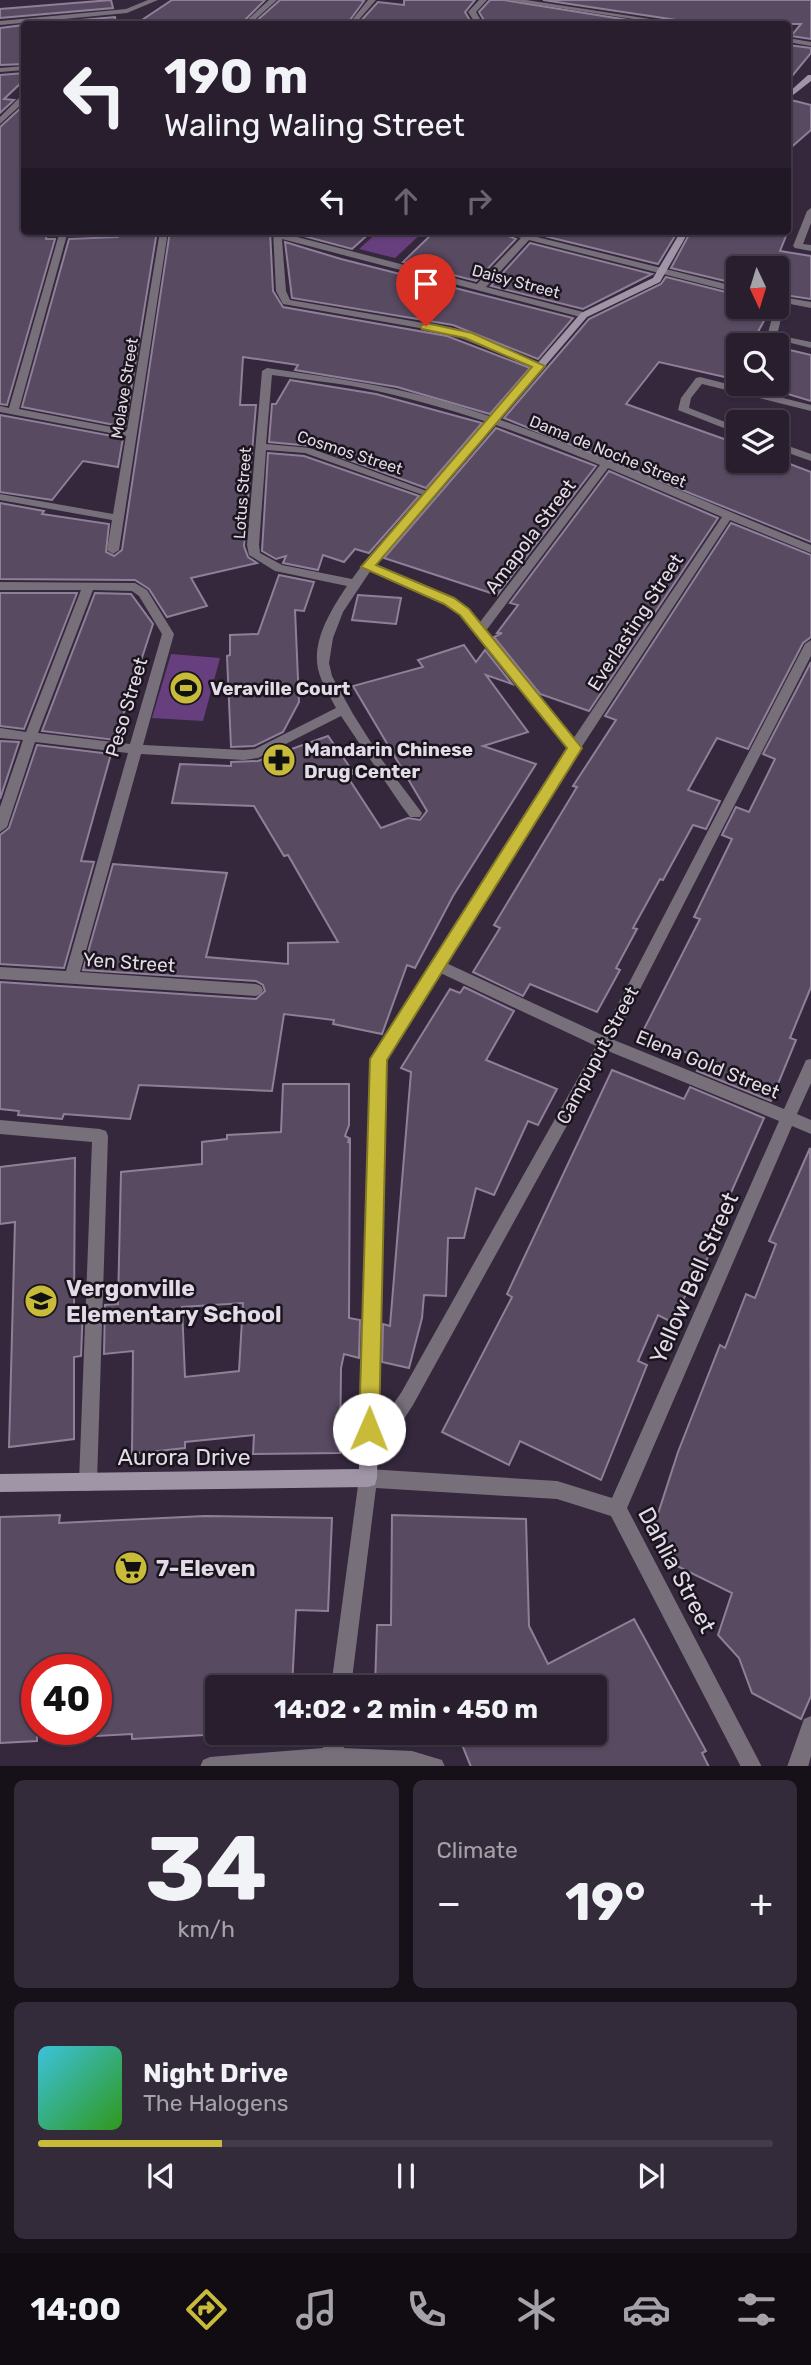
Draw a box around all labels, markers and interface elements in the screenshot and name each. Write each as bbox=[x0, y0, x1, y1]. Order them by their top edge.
text: 190 m bbox=[164, 47, 308, 105]
icon: left bbox=[49, 49, 140, 140]
text: Waling Waling Street bbox=[164, 106, 465, 144]
icon: left bbox=[314, 182, 352, 220]
icon: ahead bbox=[387, 182, 425, 220]
icon: right bbox=[460, 182, 498, 220]
pin bbox=[396, 254, 456, 326]
north arrow bbox=[726, 256, 789, 318]
map controls bbox=[726, 256, 789, 473]
street label: Daisy Street bbox=[470, 261, 562, 302]
icon: arrive bbox=[407, 265, 445, 303]
button: search bbox=[726, 333, 789, 396]
street label: Molave Street bbox=[107, 336, 142, 440]
button: layers bbox=[726, 410, 789, 473]
street label: Dama de Noche Street bbox=[527, 411, 689, 492]
street label: Cosmos Street bbox=[295, 426, 405, 478]
street label: Lotus Street bbox=[230, 446, 255, 540]
street label: Amapola Street bbox=[480, 474, 581, 598]
street label: Everlasting Street bbox=[583, 549, 689, 695]
street label: Peso Street bbox=[100, 654, 153, 760]
sports icon: Veraville Court bbox=[167, 669, 205, 707]
place label: Veraville Court bbox=[210, 677, 351, 700]
place label: Mandarin Chinese Drug Center bbox=[304, 738, 473, 783]
pharmacy icon: Mandarin Chinese Drug Center bbox=[260, 741, 298, 779]
street label: Yen Street bbox=[82, 948, 176, 977]
street label: Campuput Street bbox=[551, 982, 644, 1128]
street label: Elena Gold Street bbox=[633, 1025, 783, 1104]
street label: Yellow Bell Street bbox=[644, 1188, 744, 1368]
place label: Vergonville Elementary School bbox=[66, 1274, 282, 1328]
school or university icon: Vergonville Elementary School bbox=[22, 1282, 60, 1320]
position arrow bbox=[332, 1392, 406, 1466]
street label: Aurora Drive bbox=[117, 1443, 251, 1471]
street label: Dahlia Street bbox=[632, 1502, 722, 1638]
supermarket icon: 7-Eleven bbox=[112, 1549, 150, 1587]
place label: 7-Eleven bbox=[156, 1554, 256, 1582]
speed limit sign: 40 bbox=[21, 1654, 112, 1745]
text: 14:02 · 2 min · 450 m bbox=[274, 1694, 538, 1725]
text: 34 bbox=[145, 1815, 267, 1923]
text: Climate bbox=[437, 1836, 518, 1864]
text: 19° bbox=[565, 1871, 646, 1933]
text: − bbox=[437, 1880, 461, 1926]
text: + bbox=[749, 1880, 773, 1926]
text: km/h bbox=[178, 1915, 235, 1943]
text: Night Drive bbox=[143, 2058, 288, 2089]
text: The Halogens bbox=[143, 2089, 289, 2117]
icon: previous bbox=[142, 2157, 180, 2195]
icon: pause bbox=[387, 2157, 425, 2195]
icon: next bbox=[632, 2157, 670, 2195]
icon: directions bbox=[182, 2285, 231, 2334]
icon: music bbox=[292, 2285, 341, 2334]
icon: phone bbox=[402, 2285, 451, 2334]
icon: climate bbox=[512, 2285, 561, 2334]
icon: car bbox=[622, 2285, 671, 2334]
icon: filters bbox=[732, 2285, 781, 2334]
text: 14:00 bbox=[30, 2290, 121, 2328]

